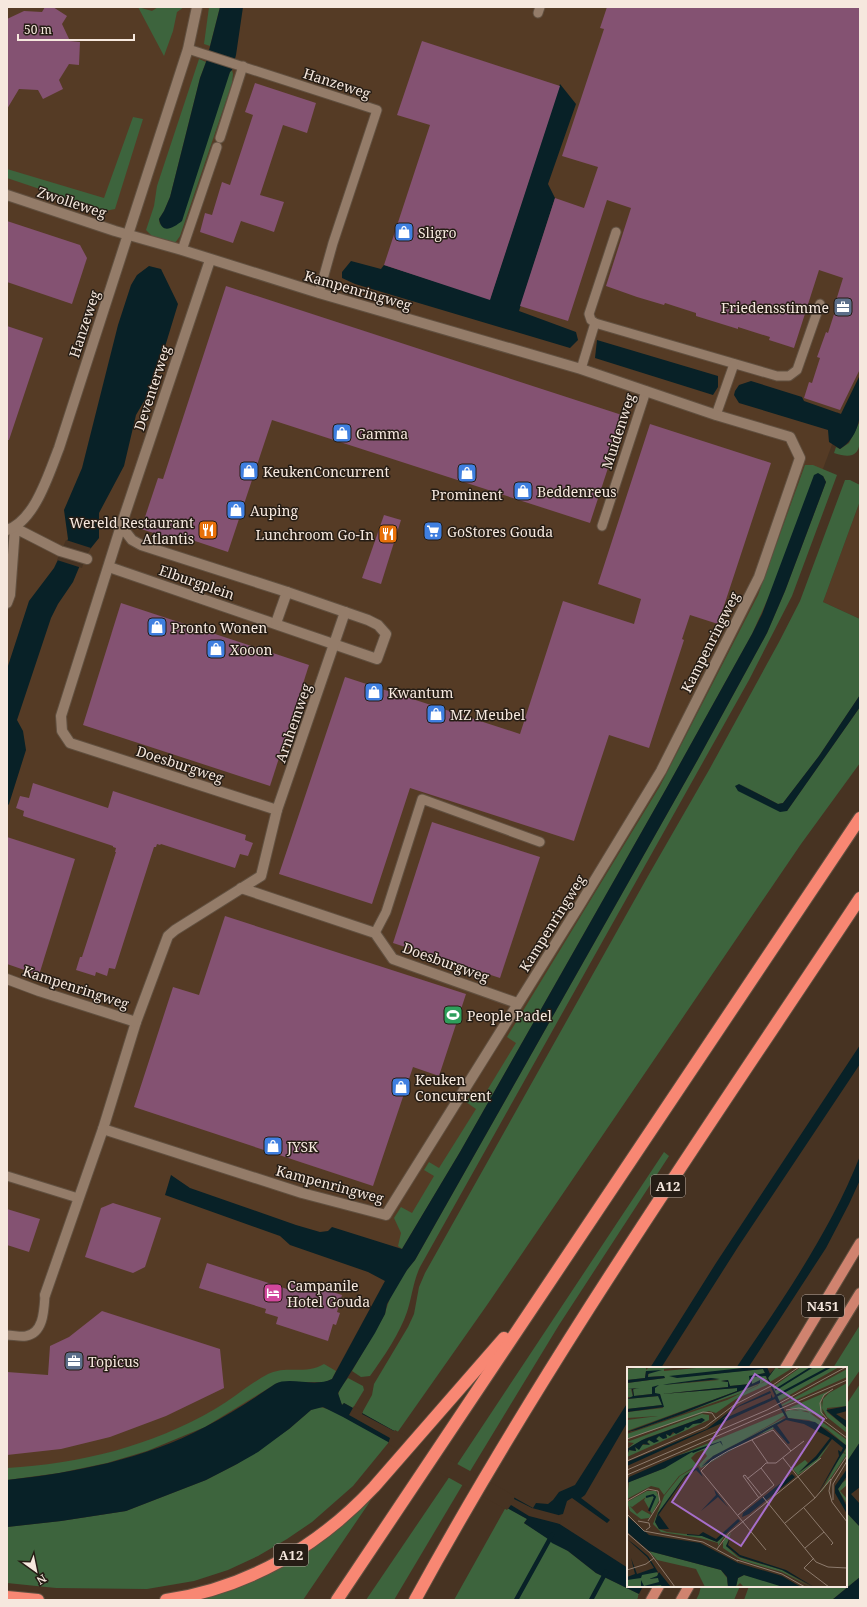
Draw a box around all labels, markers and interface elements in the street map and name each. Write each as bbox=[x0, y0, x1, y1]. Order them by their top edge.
scale bar bbox=[18, 16, 134, 42]
text: 50 m bbox=[24, 21, 52, 38]
street label: Hanzeweg bbox=[301, 63, 374, 103]
street label: Zwolleweg bbox=[35, 182, 109, 222]
shop icon: Sligro bbox=[393, 221, 415, 243]
place label: Sligro bbox=[418, 223, 457, 242]
street label: Kampenringweg bbox=[302, 266, 414, 315]
street label: Hanzeweg bbox=[64, 287, 104, 360]
office icon: Friedensstimme bbox=[832, 296, 854, 318]
place label: Friedensstimme bbox=[721, 298, 829, 317]
street label: Deventerweg bbox=[129, 343, 175, 433]
street label: Muidenweg bbox=[597, 390, 639, 471]
shop icon: Gamma bbox=[331, 422, 353, 444]
place label: Gamma bbox=[356, 424, 408, 443]
shop icon: KeukenConcurrent bbox=[238, 460, 260, 482]
place label: KeukenConcurrent bbox=[263, 462, 390, 481]
shop icon: Prominent bbox=[456, 462, 478, 484]
shop icon: Beddenreus bbox=[512, 480, 534, 502]
place label: Beddenreus bbox=[537, 482, 617, 501]
place label: Prominent bbox=[431, 485, 503, 504]
shop icon: Auping bbox=[225, 499, 247, 521]
place label: Auping bbox=[250, 501, 299, 520]
place label: Wereld Restaurant Atlantis bbox=[69, 513, 194, 548]
restaurant icon: Wereld Restaurant Atlantis bbox=[197, 519, 219, 541]
supermarket icon: GoStores Gouda bbox=[422, 520, 444, 542]
place label: GoStores Gouda bbox=[447, 522, 553, 541]
restaurant icon: Lunchroom Go-In bbox=[377, 523, 399, 545]
place label: Lunchroom Go-In bbox=[255, 525, 374, 544]
street label: Elburgplein bbox=[157, 560, 237, 604]
street label: Kampenringweg bbox=[676, 588, 744, 696]
shop icon: Pronto Wonen bbox=[146, 616, 168, 638]
place label: Pronto Wonen bbox=[171, 618, 267, 637]
shop icon: Xooon bbox=[205, 638, 227, 660]
place label: Xooon bbox=[230, 640, 273, 659]
street label: Arnhemweg bbox=[271, 681, 316, 765]
shop icon: Kwantum bbox=[363, 681, 385, 703]
place label: Kwantum bbox=[388, 683, 453, 702]
shop icon: MZ Meubel bbox=[425, 703, 447, 725]
place label: MZ Meubel bbox=[450, 705, 526, 724]
street label: Doesburgweg bbox=[134, 741, 227, 787]
street label: Kampenringweg bbox=[515, 871, 590, 975]
street label: Doesburgweg bbox=[400, 938, 492, 987]
street label: Kampenringweg bbox=[20, 961, 132, 1013]
sports icon: People Padel bbox=[442, 1004, 464, 1026]
place label: People Padel bbox=[467, 1006, 553, 1025]
place label: Keuken Concurrent bbox=[415, 1070, 491, 1105]
shop icon: Keuken Concurrent bbox=[390, 1076, 412, 1098]
shop icon: JYSK bbox=[262, 1135, 284, 1157]
place label: JYSK bbox=[286, 1137, 318, 1156]
street label: Kampenringweg bbox=[274, 1160, 386, 1208]
road number: A12 bbox=[651, 1175, 685, 1197]
place label: Campanile Hotel Gouda bbox=[287, 1276, 370, 1311]
hotel icon: Campanile Hotel Gouda bbox=[262, 1282, 284, 1304]
road number: N451 bbox=[802, 1295, 844, 1317]
office icon: Topicus bbox=[63, 1350, 85, 1372]
place label: Topicus bbox=[88, 1352, 139, 1371]
inset map bbox=[627, 1367, 847, 1587]
road number: A12 bbox=[274, 1544, 308, 1566]
north arrow bbox=[16, 1551, 56, 1591]
text: N bbox=[34, 1571, 49, 1589]

